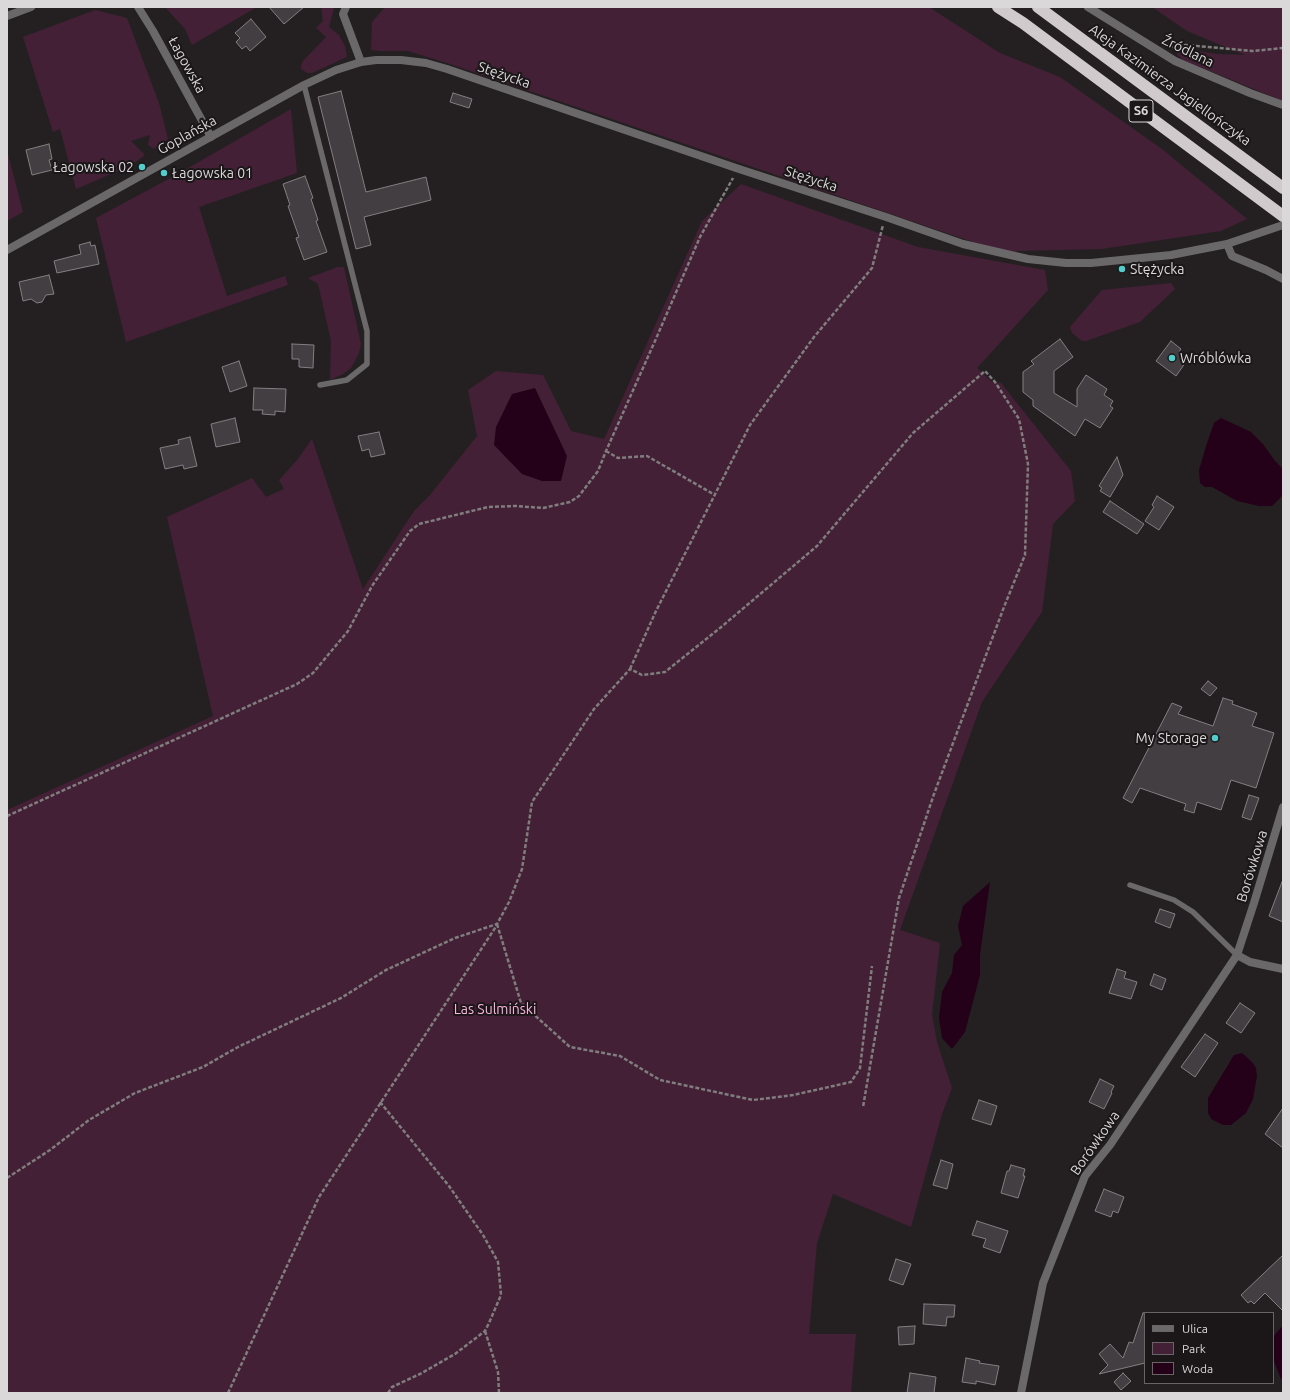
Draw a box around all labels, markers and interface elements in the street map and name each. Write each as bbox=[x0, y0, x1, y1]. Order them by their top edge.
street label: Aleja Kazimierza Jagiellończyka bbox=[1086, 21, 1254, 149]
street label: Źródlana bbox=[1159, 31, 1217, 71]
street label: Łagowska bbox=[165, 34, 209, 96]
street label: Stężycka bbox=[476, 58, 532, 92]
road number: S6 bbox=[1129, 100, 1153, 122]
street label: Goplańska bbox=[155, 112, 219, 158]
place label: Łagowska 02 bbox=[53, 159, 134, 175]
marker: Łagowska 02 bbox=[137, 162, 147, 172]
street label: Stężycka bbox=[782, 163, 840, 195]
place label: Łagowska 01 bbox=[172, 165, 253, 181]
marker: Łagowska 01 bbox=[159, 168, 169, 178]
place label: Stężycka bbox=[1130, 261, 1184, 277]
marker: Stężycka bbox=[1117, 264, 1127, 274]
place label: Wróblówka bbox=[1180, 350, 1251, 366]
marker: Wróblówka bbox=[1167, 353, 1177, 363]
place label: My Storage bbox=[1136, 730, 1207, 746]
marker: My Storage bbox=[1210, 733, 1220, 743]
street label: Borówkowa bbox=[1233, 828, 1271, 904]
park label: Las Sulmiński bbox=[454, 1001, 536, 1017]
street label: Borówkowa bbox=[1067, 1108, 1123, 1178]
legend bbox=[1144, 1312, 1274, 1384]
text: Ulica bbox=[1182, 1322, 1208, 1335]
text: Park bbox=[1182, 1342, 1206, 1355]
text: Woda bbox=[1182, 1362, 1213, 1375]

